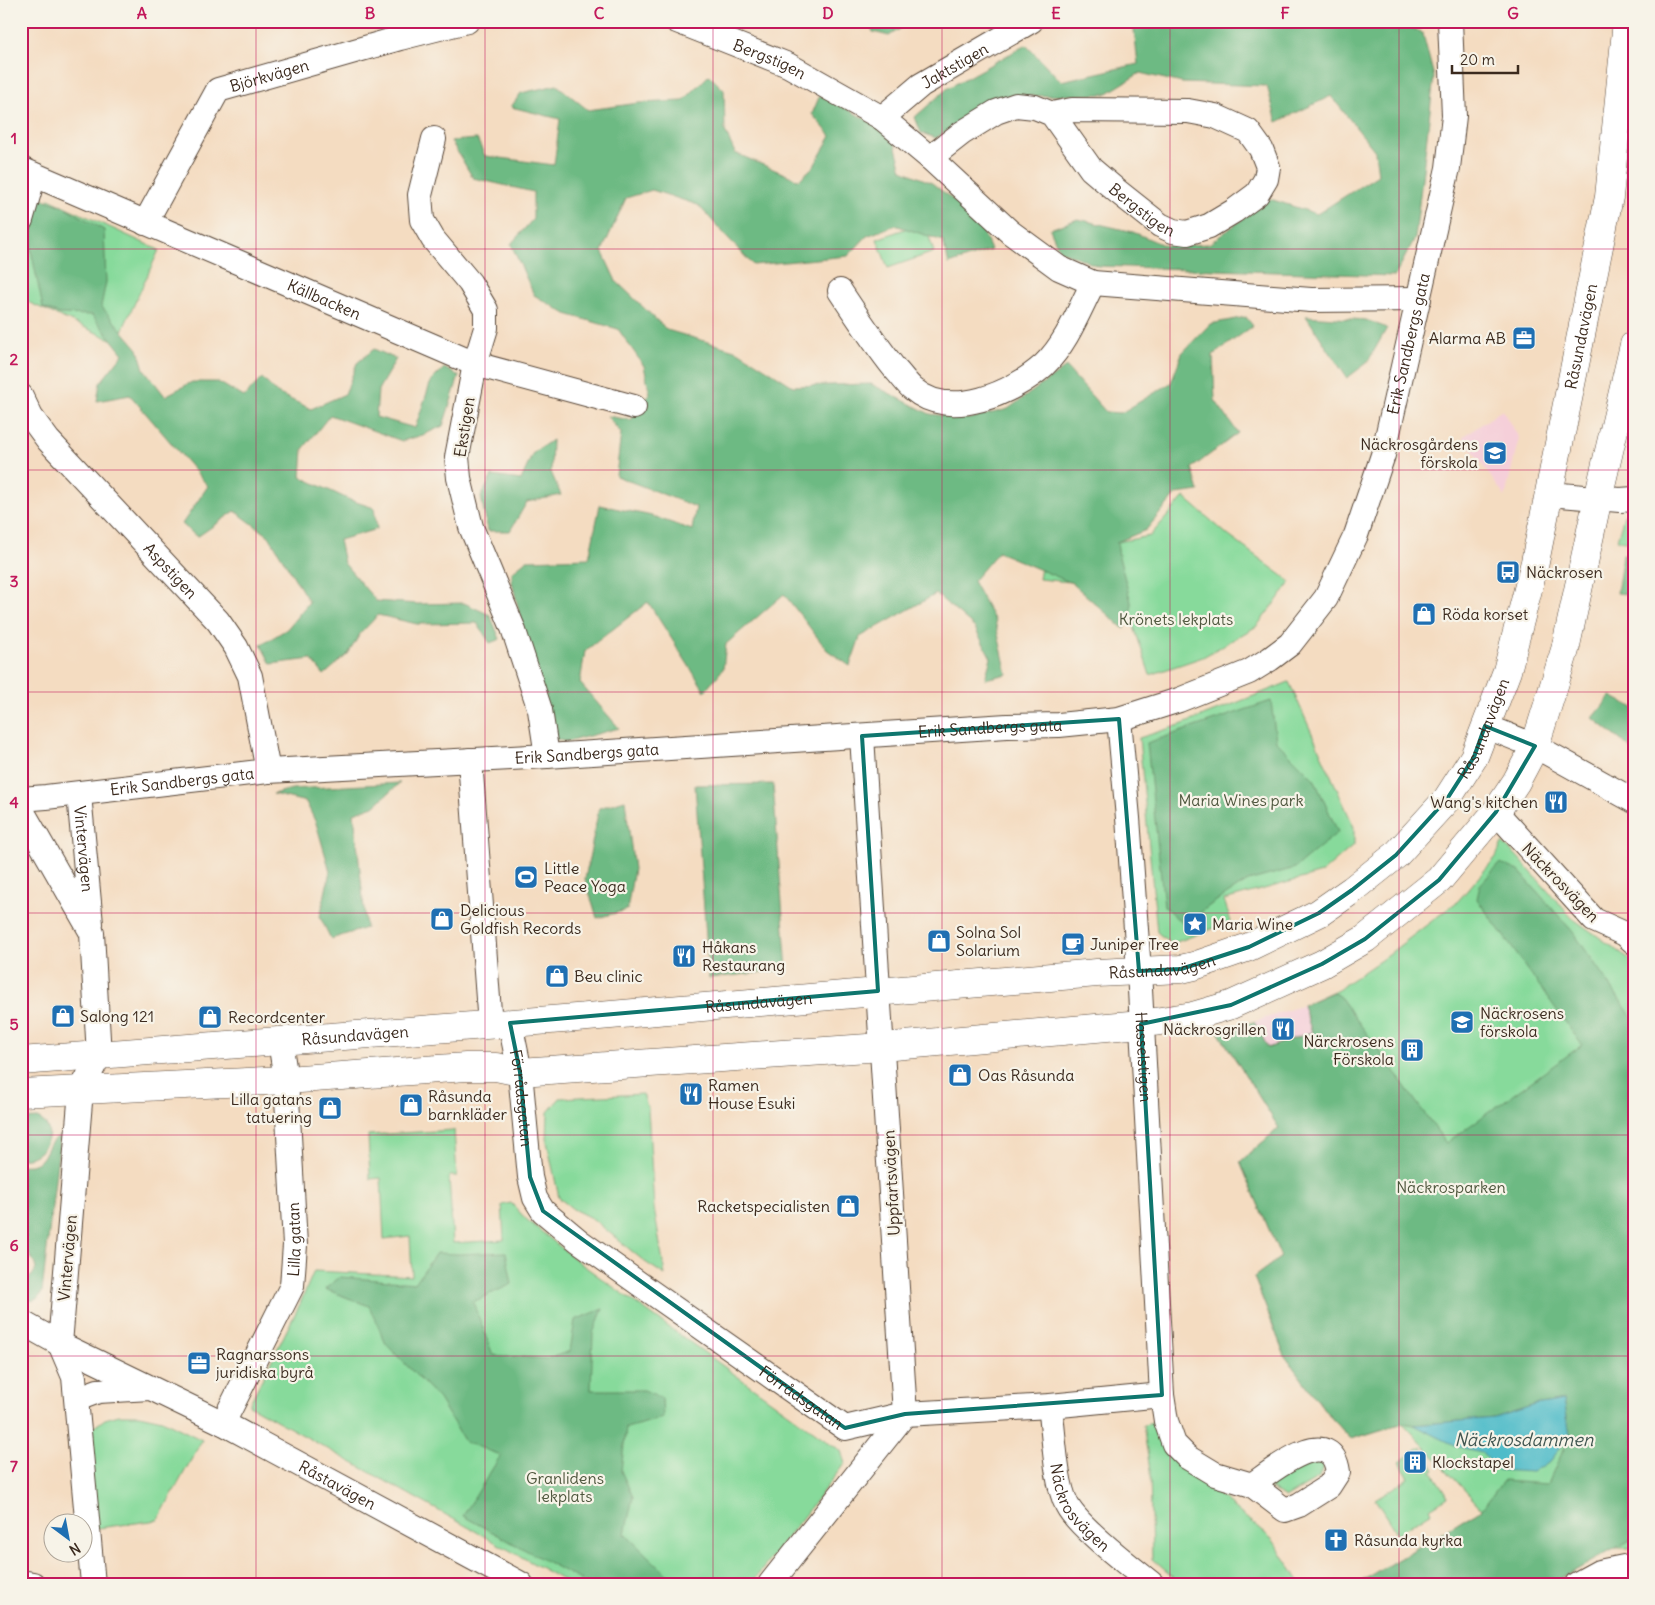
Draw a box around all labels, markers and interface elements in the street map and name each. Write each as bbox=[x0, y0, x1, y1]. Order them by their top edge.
text: A bbox=[137, 3, 147, 23]
text: B bbox=[365, 3, 376, 23]
text: C bbox=[594, 3, 605, 23]
text: D bbox=[822, 3, 834, 23]
text: E bbox=[1051, 3, 1061, 23]
text: F bbox=[1280, 3, 1290, 23]
text: G bbox=[1507, 3, 1519, 23]
street label: Bergstigen bbox=[730, 34, 810, 83]
street label: Jaktstigen bbox=[918, 38, 992, 93]
scale bar bbox=[1452, 42, 1519, 74]
text: 20 m bbox=[1460, 50, 1495, 69]
street label: Björkvägen bbox=[227, 55, 311, 96]
text: 1 bbox=[11, 128, 17, 148]
street label: Bergstigen bbox=[1105, 179, 1178, 240]
street label: Erik Sandbergs gata bbox=[1382, 271, 1434, 416]
street label: Källbacken bbox=[284, 275, 364, 324]
street label: Råsundavägen bbox=[1560, 282, 1601, 391]
office icon: Alarma AB bbox=[1511, 325, 1537, 351]
place label: Alarma AB bbox=[1429, 328, 1506, 348]
text: 2 bbox=[10, 349, 19, 369]
street label: Ekstigen bbox=[449, 395, 479, 459]
place label: Näckrosgårdens förskola bbox=[1360, 434, 1478, 472]
school or university icon: Näckrosgårdens förskola bbox=[1482, 440, 1508, 466]
street label: Aspstigen bbox=[139, 538, 202, 603]
bus stop icon: Näckrosen bbox=[1495, 559, 1521, 585]
place label: Näckrosen bbox=[1526, 562, 1603, 582]
text: 3 bbox=[9, 571, 19, 591]
shop icon: Röda korset bbox=[1411, 601, 1437, 627]
place label: Röda korset bbox=[1442, 604, 1529, 624]
park label: Krönets lekplats bbox=[1119, 609, 1233, 629]
street label: Råsundavägen bbox=[1453, 675, 1513, 782]
street label: Erik Sandbergs gata bbox=[917, 715, 1063, 742]
street label: Erik Sandbergs gata bbox=[514, 739, 660, 768]
street label: Erik Sandbergs gata bbox=[109, 763, 255, 799]
restaurant icon: Wang's kitchen bbox=[1543, 789, 1569, 815]
park label: Maria Wines park bbox=[1178, 790, 1304, 810]
text: 4 bbox=[9, 792, 19, 812]
place label: Wang's kitchen bbox=[1430, 792, 1538, 812]
street label: Vintervägen bbox=[70, 805, 98, 893]
street label: Näckrosvägen bbox=[1518, 838, 1604, 926]
place label: Little Peace Yoga bbox=[544, 858, 626, 896]
sports icon: Little Peace Yoga bbox=[513, 864, 539, 890]
place label: Delicious Goldfish Records bbox=[460, 900, 581, 938]
shop icon: Delicious Goldfish Records bbox=[429, 906, 455, 932]
place icon: Maria Wine bbox=[1182, 911, 1208, 937]
place label: Maria Wine bbox=[1212, 914, 1293, 934]
place label: Solna Sol Solarium bbox=[956, 922, 1021, 960]
shop icon: Solna Sol Solarium bbox=[926, 928, 952, 954]
cafe icon: Juniper Tree bbox=[1060, 931, 1086, 957]
place label: Juniper Tree bbox=[1090, 934, 1179, 954]
place label: Håkans Restaurang bbox=[702, 937, 785, 975]
restaurant icon: Håkans Restaurang bbox=[671, 943, 697, 969]
street label: Råsundavägen bbox=[1108, 949, 1218, 982]
shop icon: Beu clinic bbox=[544, 963, 570, 989]
place label: Beu clinic bbox=[574, 966, 643, 986]
street label: Råsundavägen bbox=[704, 988, 813, 1017]
shop icon: Salong 121 bbox=[50, 1003, 76, 1029]
place label: Näckrosens förskola bbox=[1480, 1003, 1564, 1041]
shop icon: Recordcenter bbox=[197, 1004, 223, 1030]
place label: Salong 121 bbox=[80, 1006, 154, 1026]
place label: Recordcenter bbox=[228, 1007, 326, 1027]
school or university icon: Näckrosens förskola bbox=[1449, 1009, 1475, 1035]
street label: Hasselstigen bbox=[1131, 1011, 1156, 1103]
text: 5 bbox=[9, 1014, 19, 1034]
restaurant icon: Näckrosgrillen bbox=[1270, 1016, 1296, 1042]
place label: Näckrosgrillen bbox=[1163, 1019, 1266, 1039]
street label: Råsundavägen bbox=[301, 1021, 409, 1049]
place label: Närckrosens Förskola bbox=[1303, 1031, 1394, 1069]
building icon: Närckrosens Förskola bbox=[1399, 1037, 1425, 1063]
street label: Förrådsgatan bbox=[506, 1047, 537, 1148]
shop icon: Oas Råsunda bbox=[947, 1062, 973, 1088]
place label: Oas Råsunda bbox=[978, 1065, 1074, 1085]
place label: Ramen House Esuki bbox=[708, 1075, 795, 1113]
restaurant icon: Ramen House Esuki bbox=[678, 1081, 704, 1107]
place label: Råsunda barnkläder bbox=[428, 1086, 508, 1124]
place label: Lilla gatans tatuering bbox=[230, 1089, 312, 1127]
shop icon: Råsunda barnkläder bbox=[398, 1092, 424, 1118]
shop icon: Lilla gatans tatuering bbox=[317, 1095, 343, 1121]
street label: Uppfartsvägen bbox=[878, 1130, 904, 1236]
park label: Näckrosparken bbox=[1396, 1177, 1506, 1197]
shop icon: Racketspecialisten bbox=[835, 1193, 861, 1219]
place label: Racketspecialisten bbox=[697, 1196, 830, 1216]
street label: Lilla gatan bbox=[283, 1202, 305, 1277]
street label: Vintervägen bbox=[53, 1214, 81, 1302]
text: 6 bbox=[9, 1235, 19, 1255]
place label: Ragnarssons juridiska byrå bbox=[215, 1344, 314, 1382]
office icon: Ragnarssons juridiska byrå bbox=[186, 1350, 212, 1376]
street label: Förrådsgatan bbox=[755, 1361, 847, 1434]
water label: Näckrosdammen bbox=[1455, 1428, 1594, 1451]
building icon: Klockstapel bbox=[1402, 1449, 1428, 1475]
place label: Klockstapel bbox=[1432, 1452, 1514, 1472]
text: 7 bbox=[10, 1456, 18, 1476]
street label: Råstavägen bbox=[295, 1456, 379, 1514]
street label: Näckrosvägen bbox=[1046, 1462, 1114, 1556]
park label: Granlidens lekplats bbox=[526, 1468, 604, 1506]
north arrow bbox=[42, 1512, 92, 1562]
church icon: Råsunda kyrka bbox=[1323, 1527, 1349, 1553]
place label: Råsunda kyrka bbox=[1354, 1530, 1462, 1550]
text: N bbox=[66, 1539, 84, 1559]

